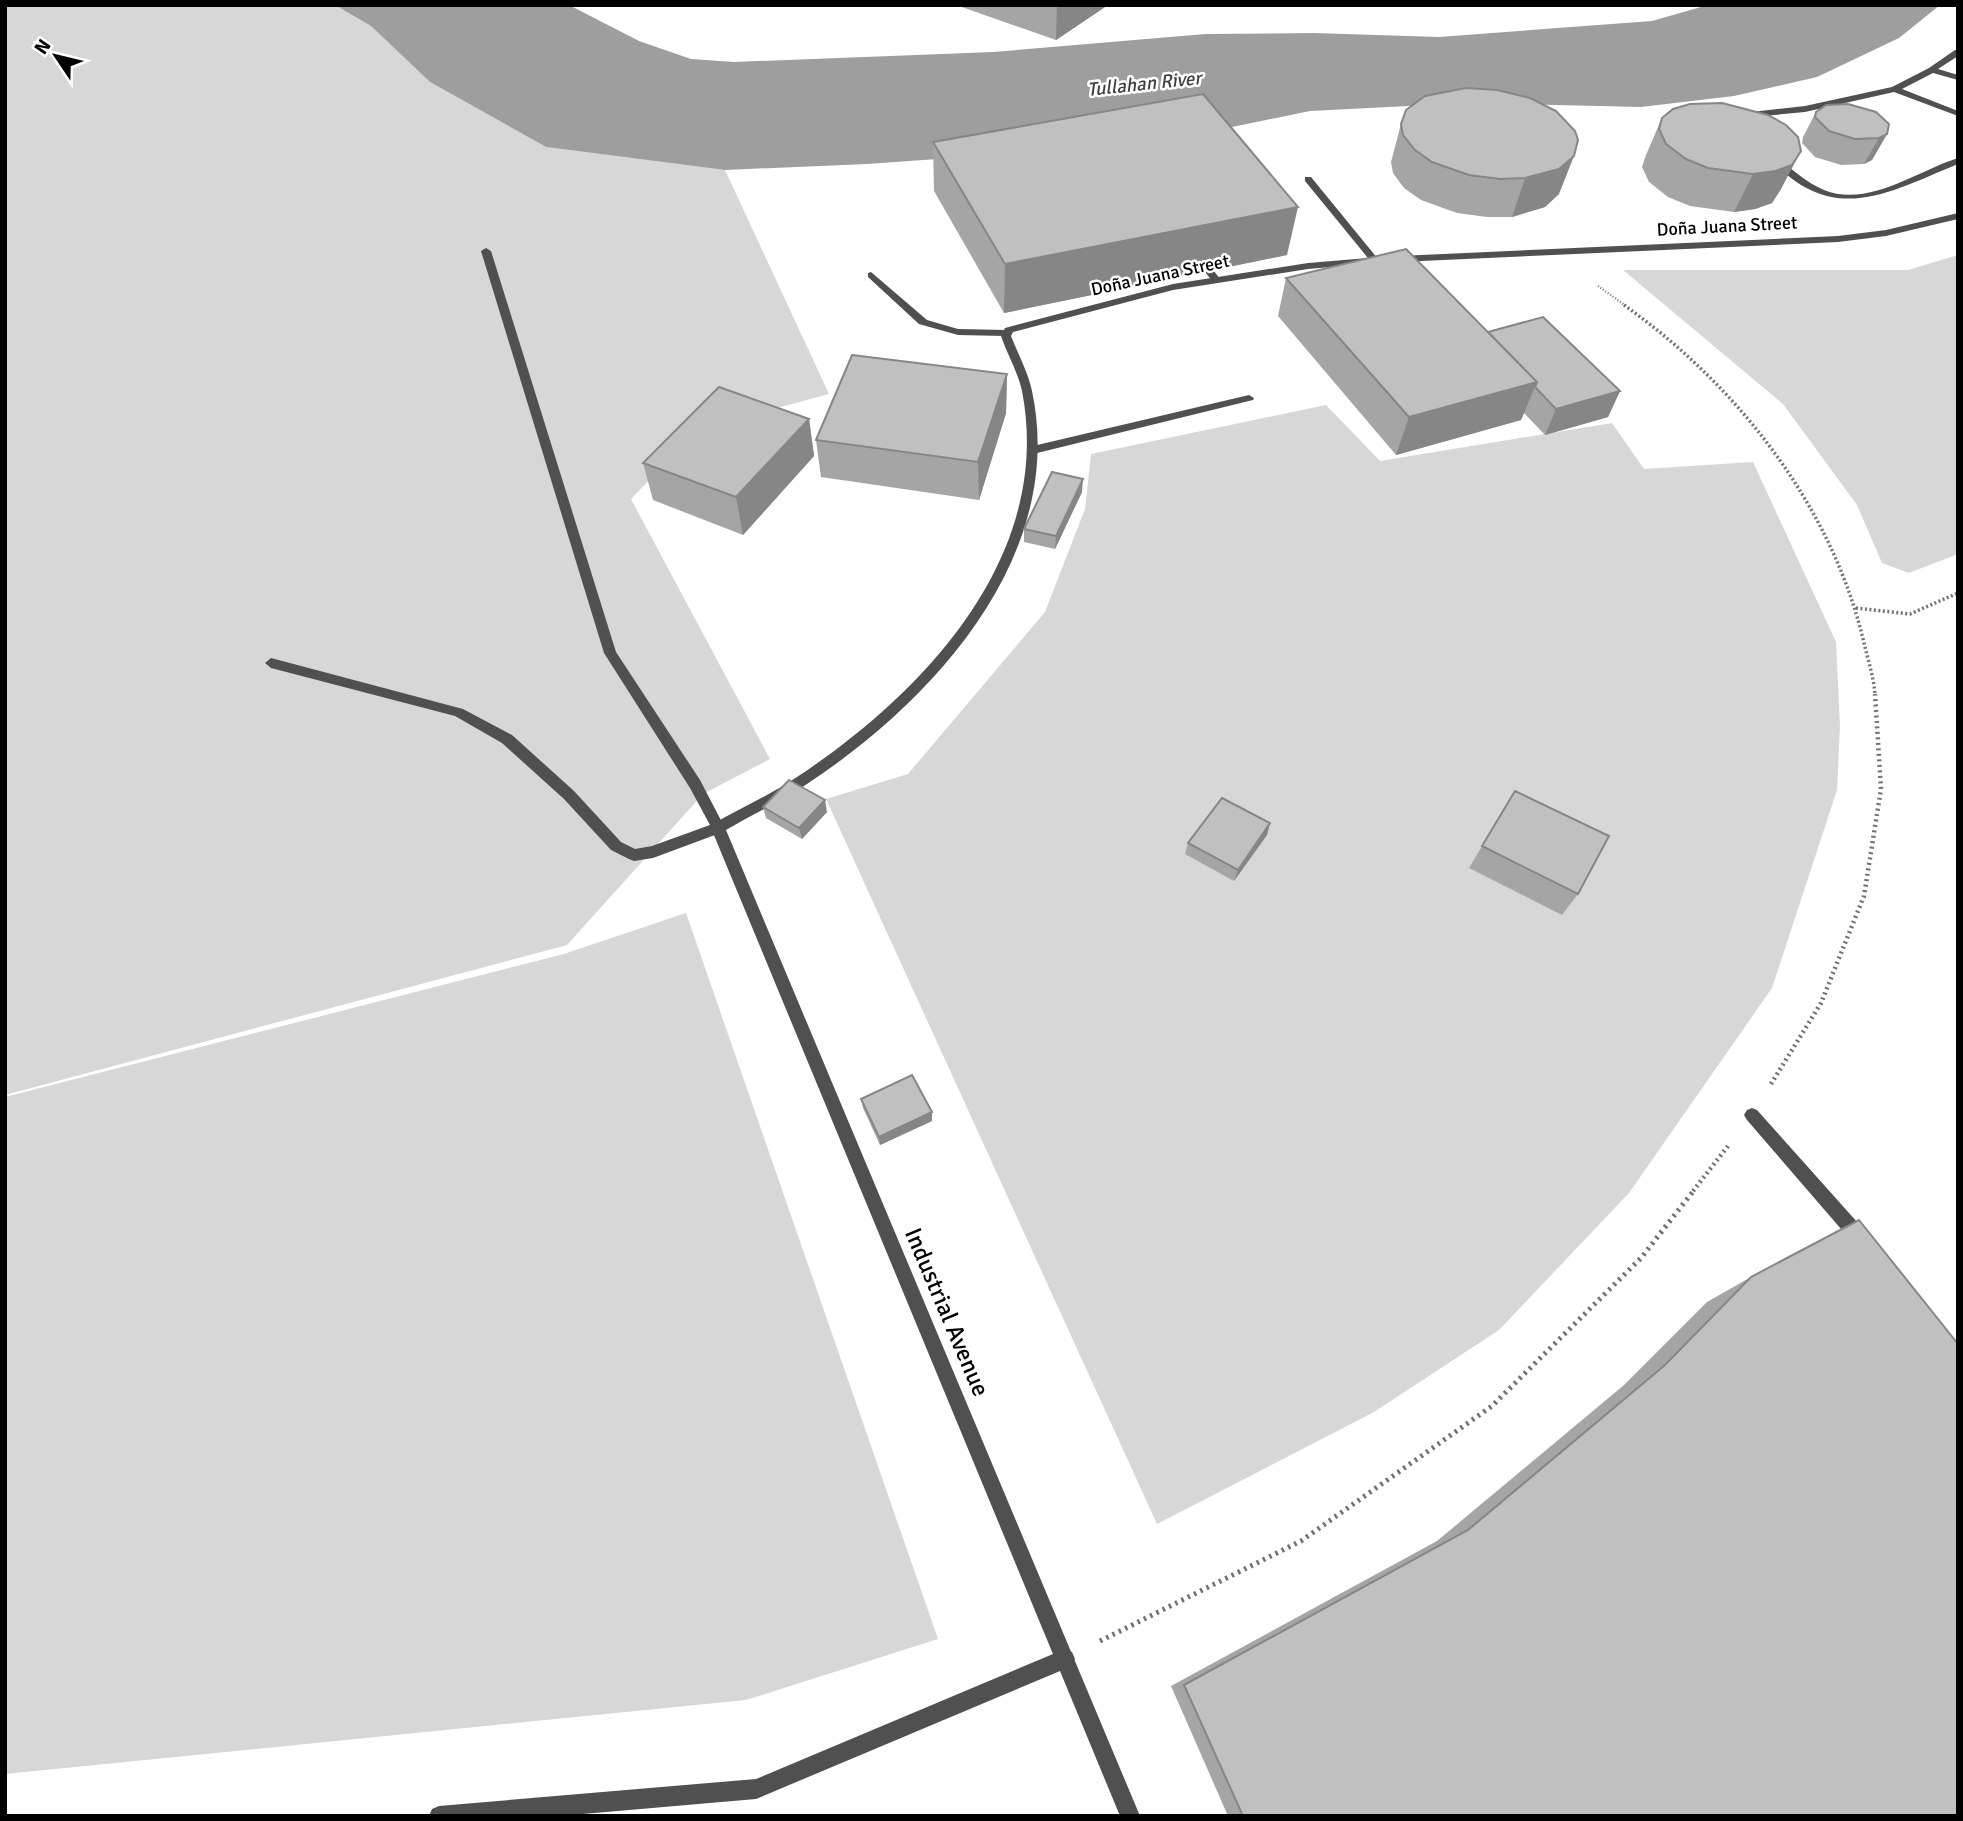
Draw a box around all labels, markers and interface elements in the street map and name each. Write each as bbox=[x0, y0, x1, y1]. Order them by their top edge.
north arrow bbox=[21, 21, 91, 91]
text: N bbox=[29, 35, 57, 59]
water label: Tullahan River bbox=[1086, 66, 1205, 102]
street label: Doña Juana Street bbox=[1656, 211, 1798, 241]
street label: Doña Juana Street bbox=[1089, 250, 1231, 300]
street label: Industrial Avenue bbox=[898, 1223, 996, 1401]

